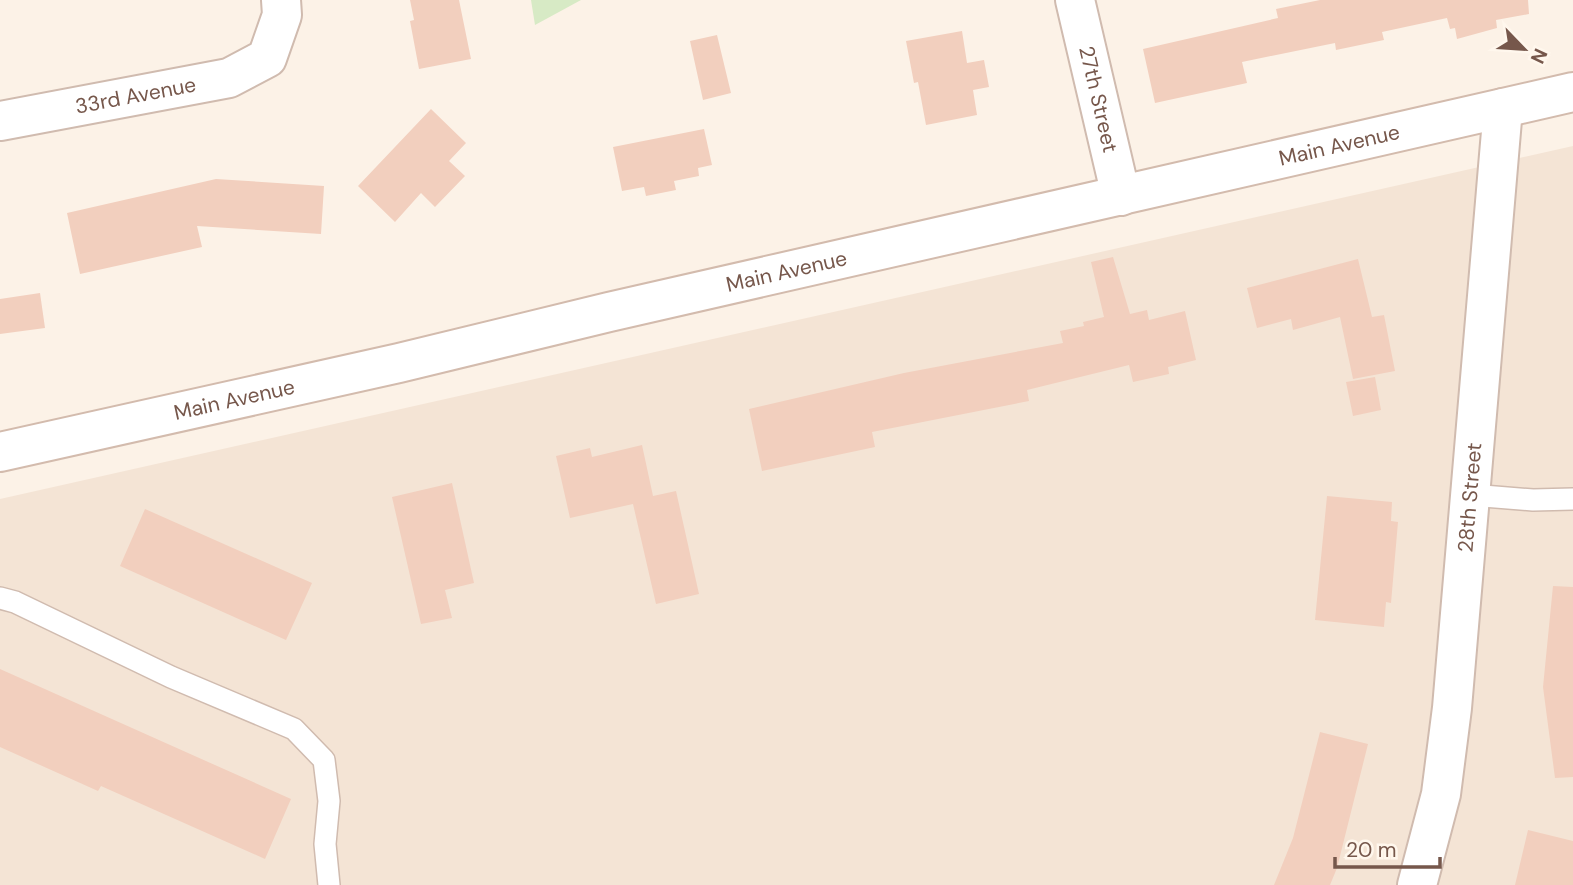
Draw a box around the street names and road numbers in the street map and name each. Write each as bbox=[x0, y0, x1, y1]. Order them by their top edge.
street label: 27th Street bbox=[1072, 43, 1124, 155]
street label: 33rd Avenue bbox=[73, 70, 198, 121]
street label: Main Avenue bbox=[1276, 118, 1403, 173]
street label: Main Avenue bbox=[723, 244, 850, 299]
street label: Main Avenue bbox=[171, 373, 297, 427]
street label: 28th Street bbox=[1451, 442, 1488, 554]

